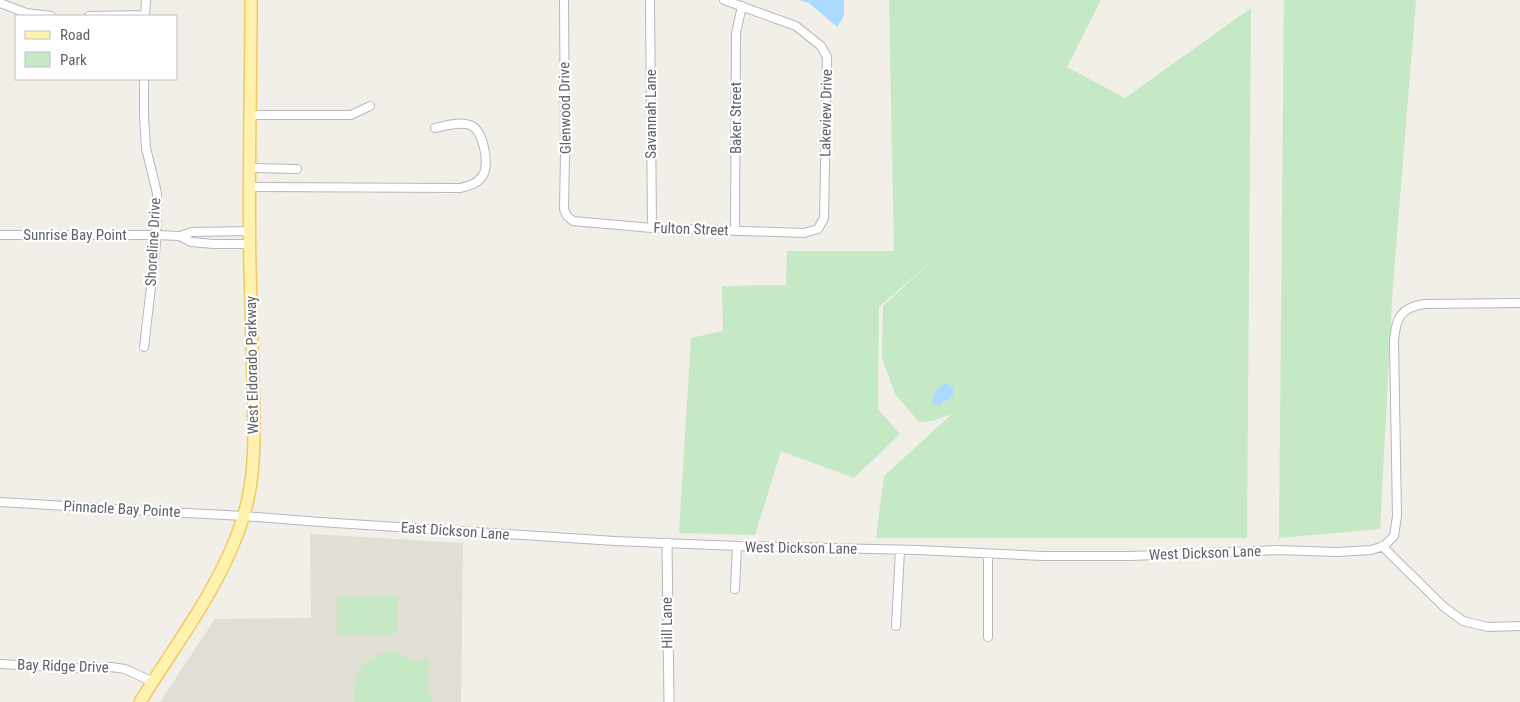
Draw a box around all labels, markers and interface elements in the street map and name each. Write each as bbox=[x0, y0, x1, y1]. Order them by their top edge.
legend bbox=[15, 15, 178, 80]
text: Road bbox=[60, 26, 90, 44]
text: Park bbox=[60, 51, 87, 69]
street label: Glenwood Drive bbox=[555, 62, 575, 154]
street label: Savannah Lane bbox=[642, 69, 660, 159]
street label: Lakeview Drive bbox=[816, 69, 836, 157]
street label: Baker Street bbox=[727, 82, 745, 154]
street label: Shoreline Drive bbox=[142, 197, 164, 287]
street label: Fulton Street bbox=[653, 219, 729, 239]
street label: Sunrise Bay Point bbox=[23, 226, 127, 244]
street label: West Eldorado Parkway bbox=[242, 296, 262, 434]
street label: Pinnacle Bay Pointe bbox=[63, 497, 181, 521]
street label: East Dickson Lane bbox=[400, 518, 510, 544]
street label: West Dickson Lane bbox=[745, 538, 857, 558]
street label: West Dickson Lane bbox=[1149, 542, 1261, 564]
street label: Hill Lane bbox=[658, 597, 676, 649]
street label: Bay Ridge Drive bbox=[17, 655, 109, 677]

